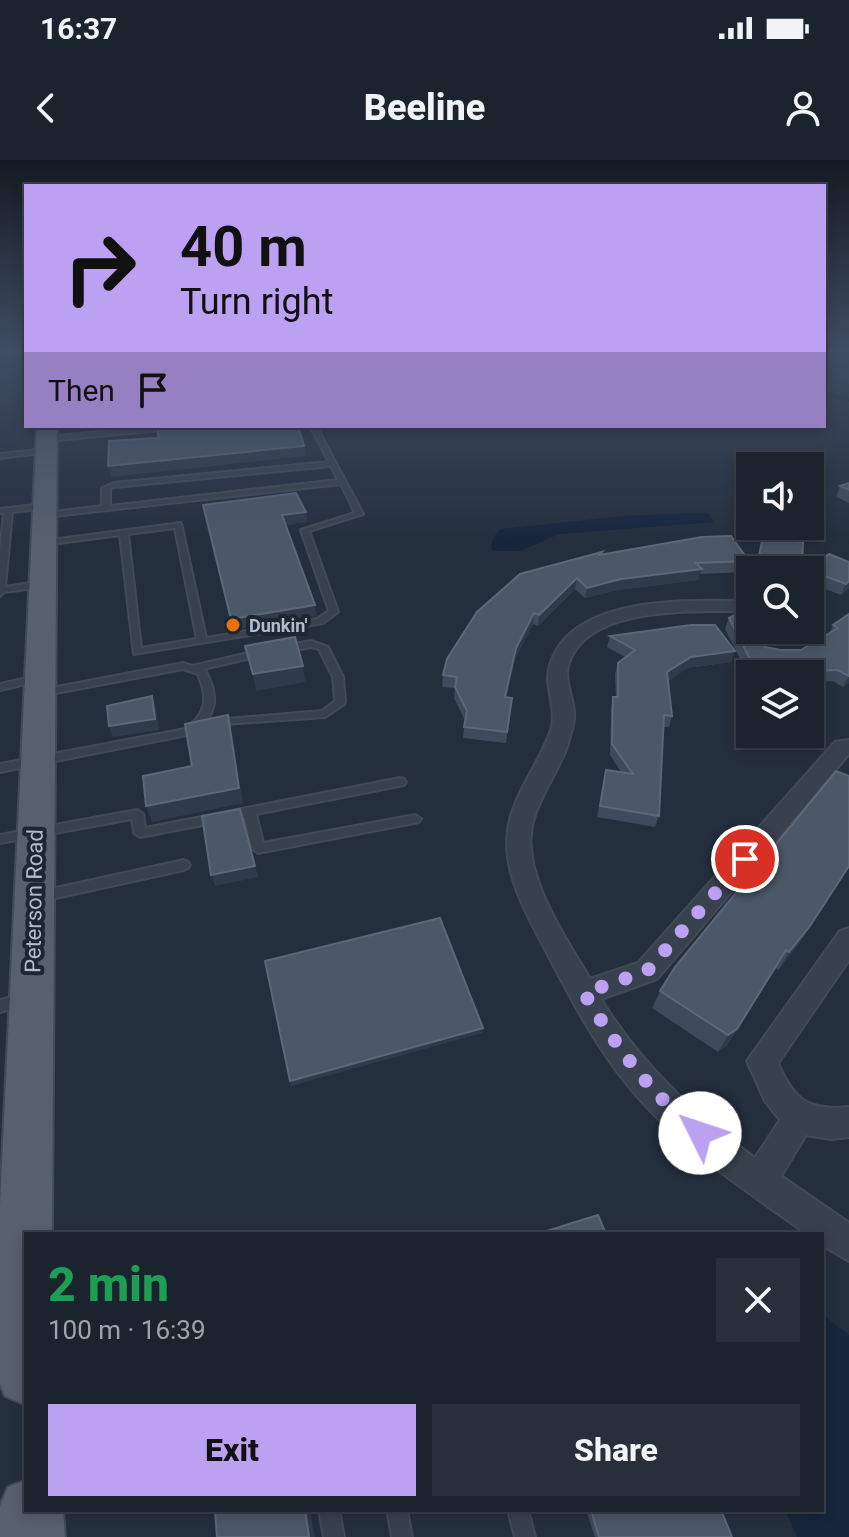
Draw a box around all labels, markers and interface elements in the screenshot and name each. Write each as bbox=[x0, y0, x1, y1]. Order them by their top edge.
text: 16:37 bbox=[40, 11, 117, 46]
icon: back bbox=[24, 86, 68, 130]
icon: person bbox=[781, 86, 825, 130]
text: Beeline bbox=[364, 87, 485, 129]
text: 40 m bbox=[180, 214, 307, 280]
icon: right bbox=[48, 216, 152, 320]
text: Turn right bbox=[180, 281, 333, 323]
icon: arrive bbox=[131, 368, 175, 412]
text: Then bbox=[48, 373, 115, 408]
map controls bbox=[736, 452, 824, 748]
button: sound bbox=[736, 452, 824, 540]
button: search bbox=[736, 556, 824, 644]
place label: Dunkin' bbox=[249, 615, 308, 636]
marker: Dunkin' bbox=[224, 616, 242, 634]
button: layers bbox=[736, 660, 824, 748]
pin bbox=[711, 825, 779, 893]
street label: Peterson Road bbox=[20, 829, 48, 973]
icon: arrive bbox=[723, 837, 767, 881]
position arrow bbox=[658, 1091, 742, 1175]
text: 2 min bbox=[48, 1256, 169, 1313]
button: close bbox=[716, 1258, 800, 1342]
text: 100 m · 16:39 bbox=[48, 1315, 206, 1345]
button: Exit bbox=[48, 1404, 416, 1496]
button: Share bbox=[432, 1404, 800, 1496]

